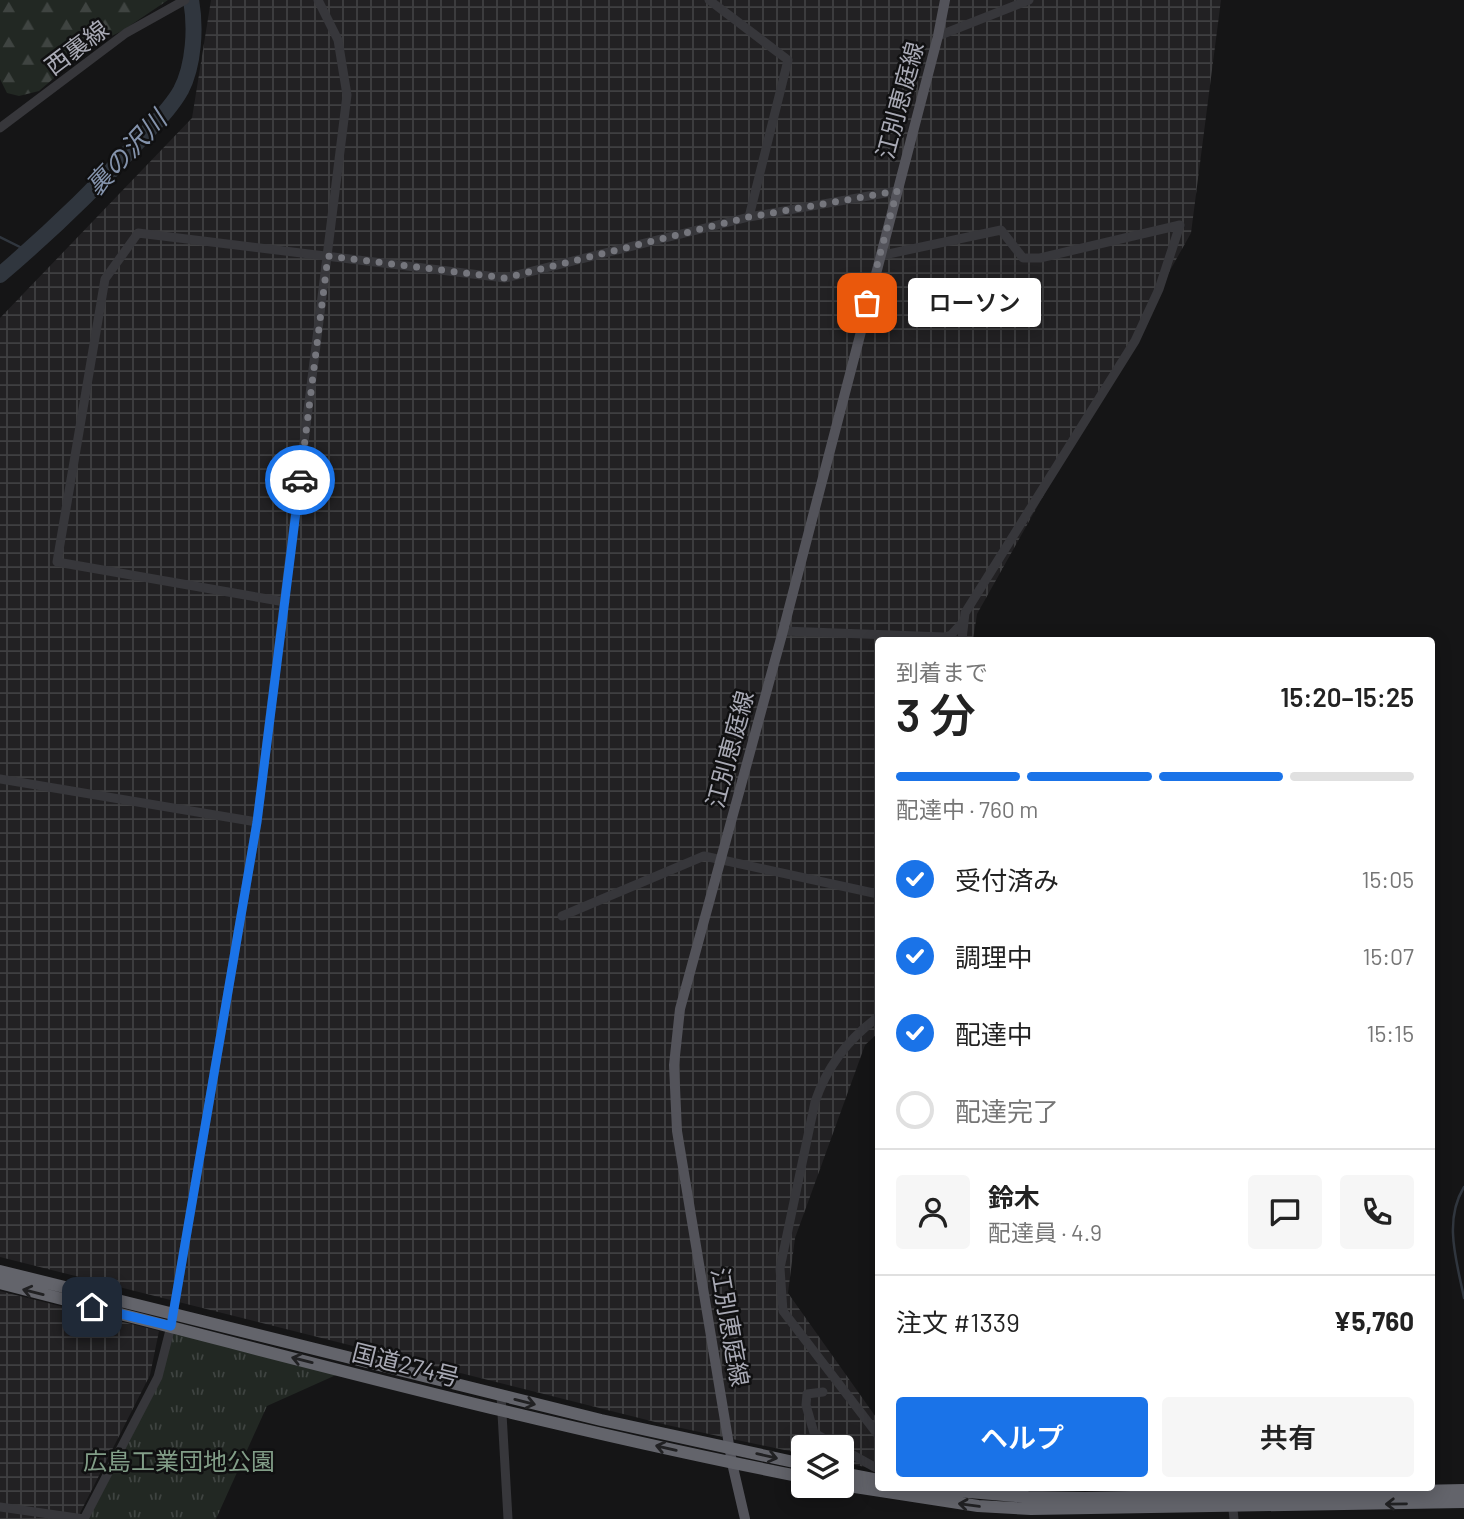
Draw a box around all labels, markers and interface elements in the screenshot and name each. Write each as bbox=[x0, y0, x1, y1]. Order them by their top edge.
street label: 西裏線 bbox=[39, 14, 113, 80]
street label: 江別恵庭線 bbox=[869, 38, 929, 162]
water label: 裏の沢川 bbox=[78, 101, 174, 201]
pin bbox=[837, 273, 897, 333]
callout: ローソン bbox=[909, 278, 1042, 328]
icon: bag bbox=[848, 284, 886, 322]
text: ローソン bbox=[929, 288, 1021, 316]
courier bbox=[265, 445, 335, 515]
icon: car bbox=[281, 461, 319, 499]
text: 到着まで bbox=[896, 658, 988, 686]
text: 15:20–15:25 bbox=[1280, 681, 1414, 712]
text: 3 分 bbox=[896, 686, 976, 741]
street label: 江別恵庭線 bbox=[699, 687, 759, 811]
text: 配達中 · 760 m bbox=[896, 795, 1038, 823]
icon: check bbox=[896, 860, 934, 898]
text: 受付済み bbox=[955, 864, 1059, 895]
text: 15:05 bbox=[1362, 865, 1414, 893]
icon: check bbox=[896, 937, 934, 975]
text: 調理中 bbox=[955, 941, 1033, 972]
text: 15:07 bbox=[1362, 942, 1414, 970]
icon: check bbox=[896, 1014, 934, 1052]
text: 配達中 bbox=[955, 1018, 1033, 1049]
text: 15:15 bbox=[1366, 1019, 1414, 1047]
text: 配達完了 bbox=[955, 1095, 1059, 1126]
button: person bbox=[896, 1175, 970, 1249]
button: chat bbox=[1248, 1175, 1322, 1249]
button: phone bbox=[1340, 1175, 1414, 1249]
text: 鈴木 bbox=[988, 1181, 1040, 1212]
text: 配達員 · 4.9 bbox=[988, 1218, 1102, 1246]
street label: 江別恵庭線 bbox=[706, 1265, 756, 1389]
pin bbox=[62, 1277, 122, 1337]
one-way arrow bbox=[23, 1285, 45, 1298]
icon: home bbox=[73, 1288, 111, 1326]
text: ¥5,760 bbox=[1334, 1305, 1414, 1336]
text: 注文 #1339 bbox=[896, 1306, 1020, 1337]
street label: 国道274号 bbox=[349, 1337, 463, 1391]
one-way arrow bbox=[291, 1353, 313, 1366]
one-way arrow bbox=[513, 1396, 536, 1409]
button: ヘルプ bbox=[896, 1397, 1148, 1477]
button: 共有 bbox=[1162, 1397, 1414, 1477]
map controls bbox=[791, 1435, 854, 1498]
button: layers bbox=[791, 1435, 854, 1498]
one-way arrow bbox=[655, 1440, 678, 1454]
park label: 広島工業団地公園 bbox=[83, 1446, 275, 1475]
one-way arrow bbox=[755, 1450, 777, 1463]
one-way arrow bbox=[1385, 1497, 1408, 1511]
one-way arrow bbox=[958, 1498, 981, 1511]

